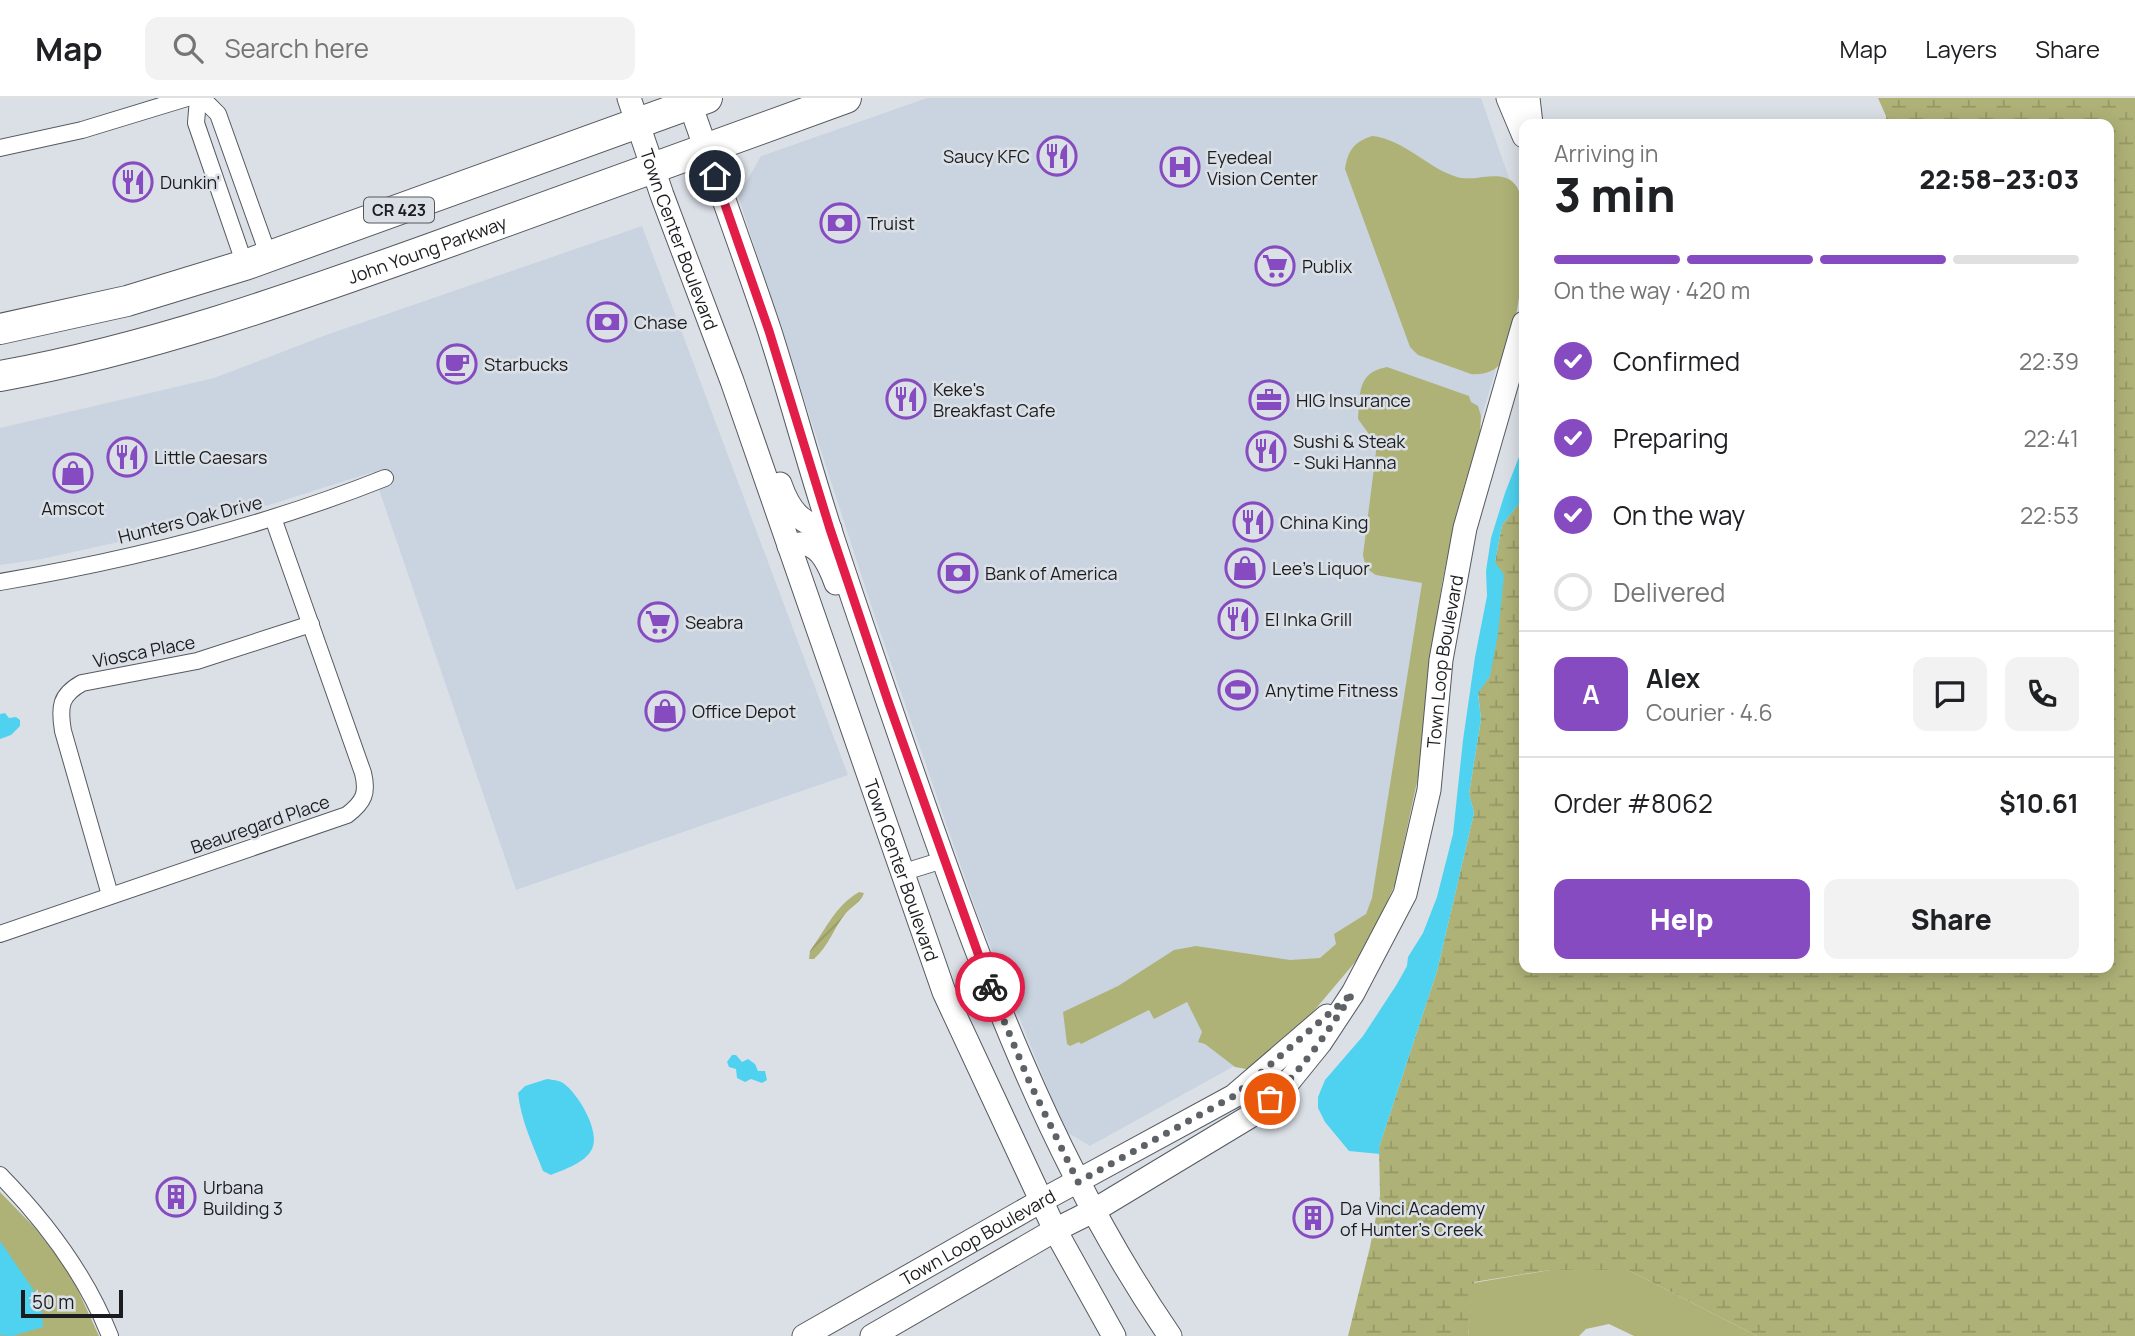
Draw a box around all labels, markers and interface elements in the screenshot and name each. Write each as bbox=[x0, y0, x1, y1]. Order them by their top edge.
search box bbox=[145, 17, 635, 80]
text: Map bbox=[35, 26, 103, 71]
icon: search bbox=[169, 29, 207, 67]
text: Search here bbox=[225, 30, 369, 66]
text: Map bbox=[1840, 32, 1887, 65]
text: Layers bbox=[1925, 32, 1997, 65]
text: Share bbox=[2035, 32, 2100, 65]
restaurant icon: Saucy KFC bbox=[1036, 135, 1078, 177]
text: Arriving in bbox=[1554, 137, 1659, 169]
place label: Saucy KFC bbox=[943, 144, 1030, 168]
place label: Eyedeal Vision Center bbox=[1207, 145, 1318, 190]
street label: Town Center Boulevard bbox=[635, 146, 724, 333]
pin bbox=[685, 146, 745, 206]
hospital icon: Eyedeal Vision Center bbox=[1159, 146, 1201, 188]
icon: home bbox=[696, 157, 734, 195]
restaurant icon: Dunkin' bbox=[112, 161, 154, 203]
text: 22:58–23:03 bbox=[1920, 161, 2079, 197]
text: 3 min bbox=[1554, 163, 1675, 226]
place label: Dunkin' bbox=[160, 170, 220, 194]
road number: CR 423 bbox=[364, 198, 434, 222]
bank icon: Truist bbox=[819, 202, 861, 244]
street label: John Young Parkway bbox=[344, 210, 510, 289]
place label: Truist bbox=[867, 211, 915, 235]
supermarket icon: Publix bbox=[1254, 245, 1296, 287]
place label: Publix bbox=[1302, 254, 1353, 278]
text: On the way · 420 m bbox=[1554, 274, 1750, 306]
bank icon: Chase bbox=[586, 301, 628, 343]
place label: Chase bbox=[634, 310, 688, 334]
icon: check bbox=[1554, 342, 1592, 380]
cafe icon: Starbucks bbox=[436, 343, 478, 385]
text: Confirmed bbox=[1613, 343, 1740, 379]
text: 22:39 bbox=[2019, 345, 2079, 377]
place label: Starbucks bbox=[484, 352, 568, 376]
place label: Keke's Breakfast Cafe bbox=[933, 377, 1055, 422]
restaurant icon: Keke's Breakfast Cafe bbox=[885, 378, 927, 420]
office icon: HIG Insurance bbox=[1248, 379, 1290, 421]
place label: HIG Insurance bbox=[1296, 388, 1411, 412]
icon: check bbox=[1554, 419, 1592, 457]
text: Preparing bbox=[1613, 420, 1729, 456]
text: 22:41 bbox=[2023, 422, 2079, 454]
place label: Sushi & Steak - Suki Hanna bbox=[1293, 429, 1406, 474]
restaurant icon: Sushi & Steak - Suki Hanna bbox=[1245, 430, 1287, 472]
restaurant icon: Little Caesars bbox=[106, 436, 148, 478]
place label: Little Caesars bbox=[154, 445, 268, 469]
shop icon: Amscot bbox=[52, 452, 94, 494]
street label: Hunters Oak Drive bbox=[115, 489, 265, 549]
place label: Amscot bbox=[41, 496, 105, 520]
icon: check bbox=[1554, 496, 1592, 534]
text: On the way bbox=[1613, 497, 1745, 533]
text: 22:53 bbox=[2020, 499, 2079, 531]
restaurant icon: China King bbox=[1232, 501, 1274, 543]
place label: China King bbox=[1280, 510, 1368, 534]
shop icon: Lee's Liquor bbox=[1224, 547, 1266, 589]
bank icon: Bank of America bbox=[937, 552, 979, 594]
place label: Lee's Liquor bbox=[1272, 556, 1370, 580]
place label: Bank of America bbox=[985, 561, 1118, 585]
street label: Town Loop Boulevard bbox=[1421, 573, 1468, 749]
text: Delivered bbox=[1613, 574, 1725, 610]
restaurant icon: El Inka Grill bbox=[1217, 598, 1259, 640]
supermarket icon: Seabra bbox=[637, 601, 679, 643]
place label: El Inka Grill bbox=[1265, 607, 1352, 631]
place label: Seabra bbox=[685, 610, 743, 634]
street label: Viosca Place bbox=[91, 629, 197, 673]
button: chat bbox=[1913, 657, 1987, 731]
button: phone bbox=[2005, 657, 2079, 731]
text: Alex bbox=[1646, 660, 1700, 696]
sports icon: Anytime Fitness bbox=[1217, 669, 1259, 711]
text: A bbox=[1582, 676, 1600, 712]
place label: Anytime Fitness bbox=[1265, 678, 1398, 702]
shop icon: Office Depot bbox=[644, 690, 686, 732]
text: Courier · 4.6 bbox=[1646, 696, 1773, 728]
place label: Office Depot bbox=[692, 699, 796, 723]
street label: Town Center Boulevard bbox=[859, 776, 944, 965]
text: Order #8062 bbox=[1554, 785, 1713, 821]
text: $10.61 bbox=[1999, 785, 2079, 821]
street label: Beauregard Place bbox=[187, 789, 333, 859]
button: Help bbox=[1554, 879, 1810, 959]
button: Share bbox=[1824, 879, 2079, 959]
courier bbox=[955, 952, 1025, 1022]
icon: bike bbox=[971, 968, 1009, 1006]
pin bbox=[1240, 1069, 1300, 1129]
icon: bag bbox=[1251, 1080, 1289, 1118]
place label: Urbana Building 3 bbox=[203, 1175, 283, 1220]
building icon: Urbana Building 3 bbox=[155, 1176, 197, 1218]
street label: Town Loop Boulevard bbox=[896, 1183, 1060, 1291]
place label: Da Vinci Academy of Hunter's Creek bbox=[1340, 1196, 1486, 1241]
building icon: Da Vinci Academy of Hunter's Creek bbox=[1292, 1197, 1334, 1239]
scale bar bbox=[21, 1287, 122, 1319]
text: 50 m bbox=[32, 1289, 74, 1315]

